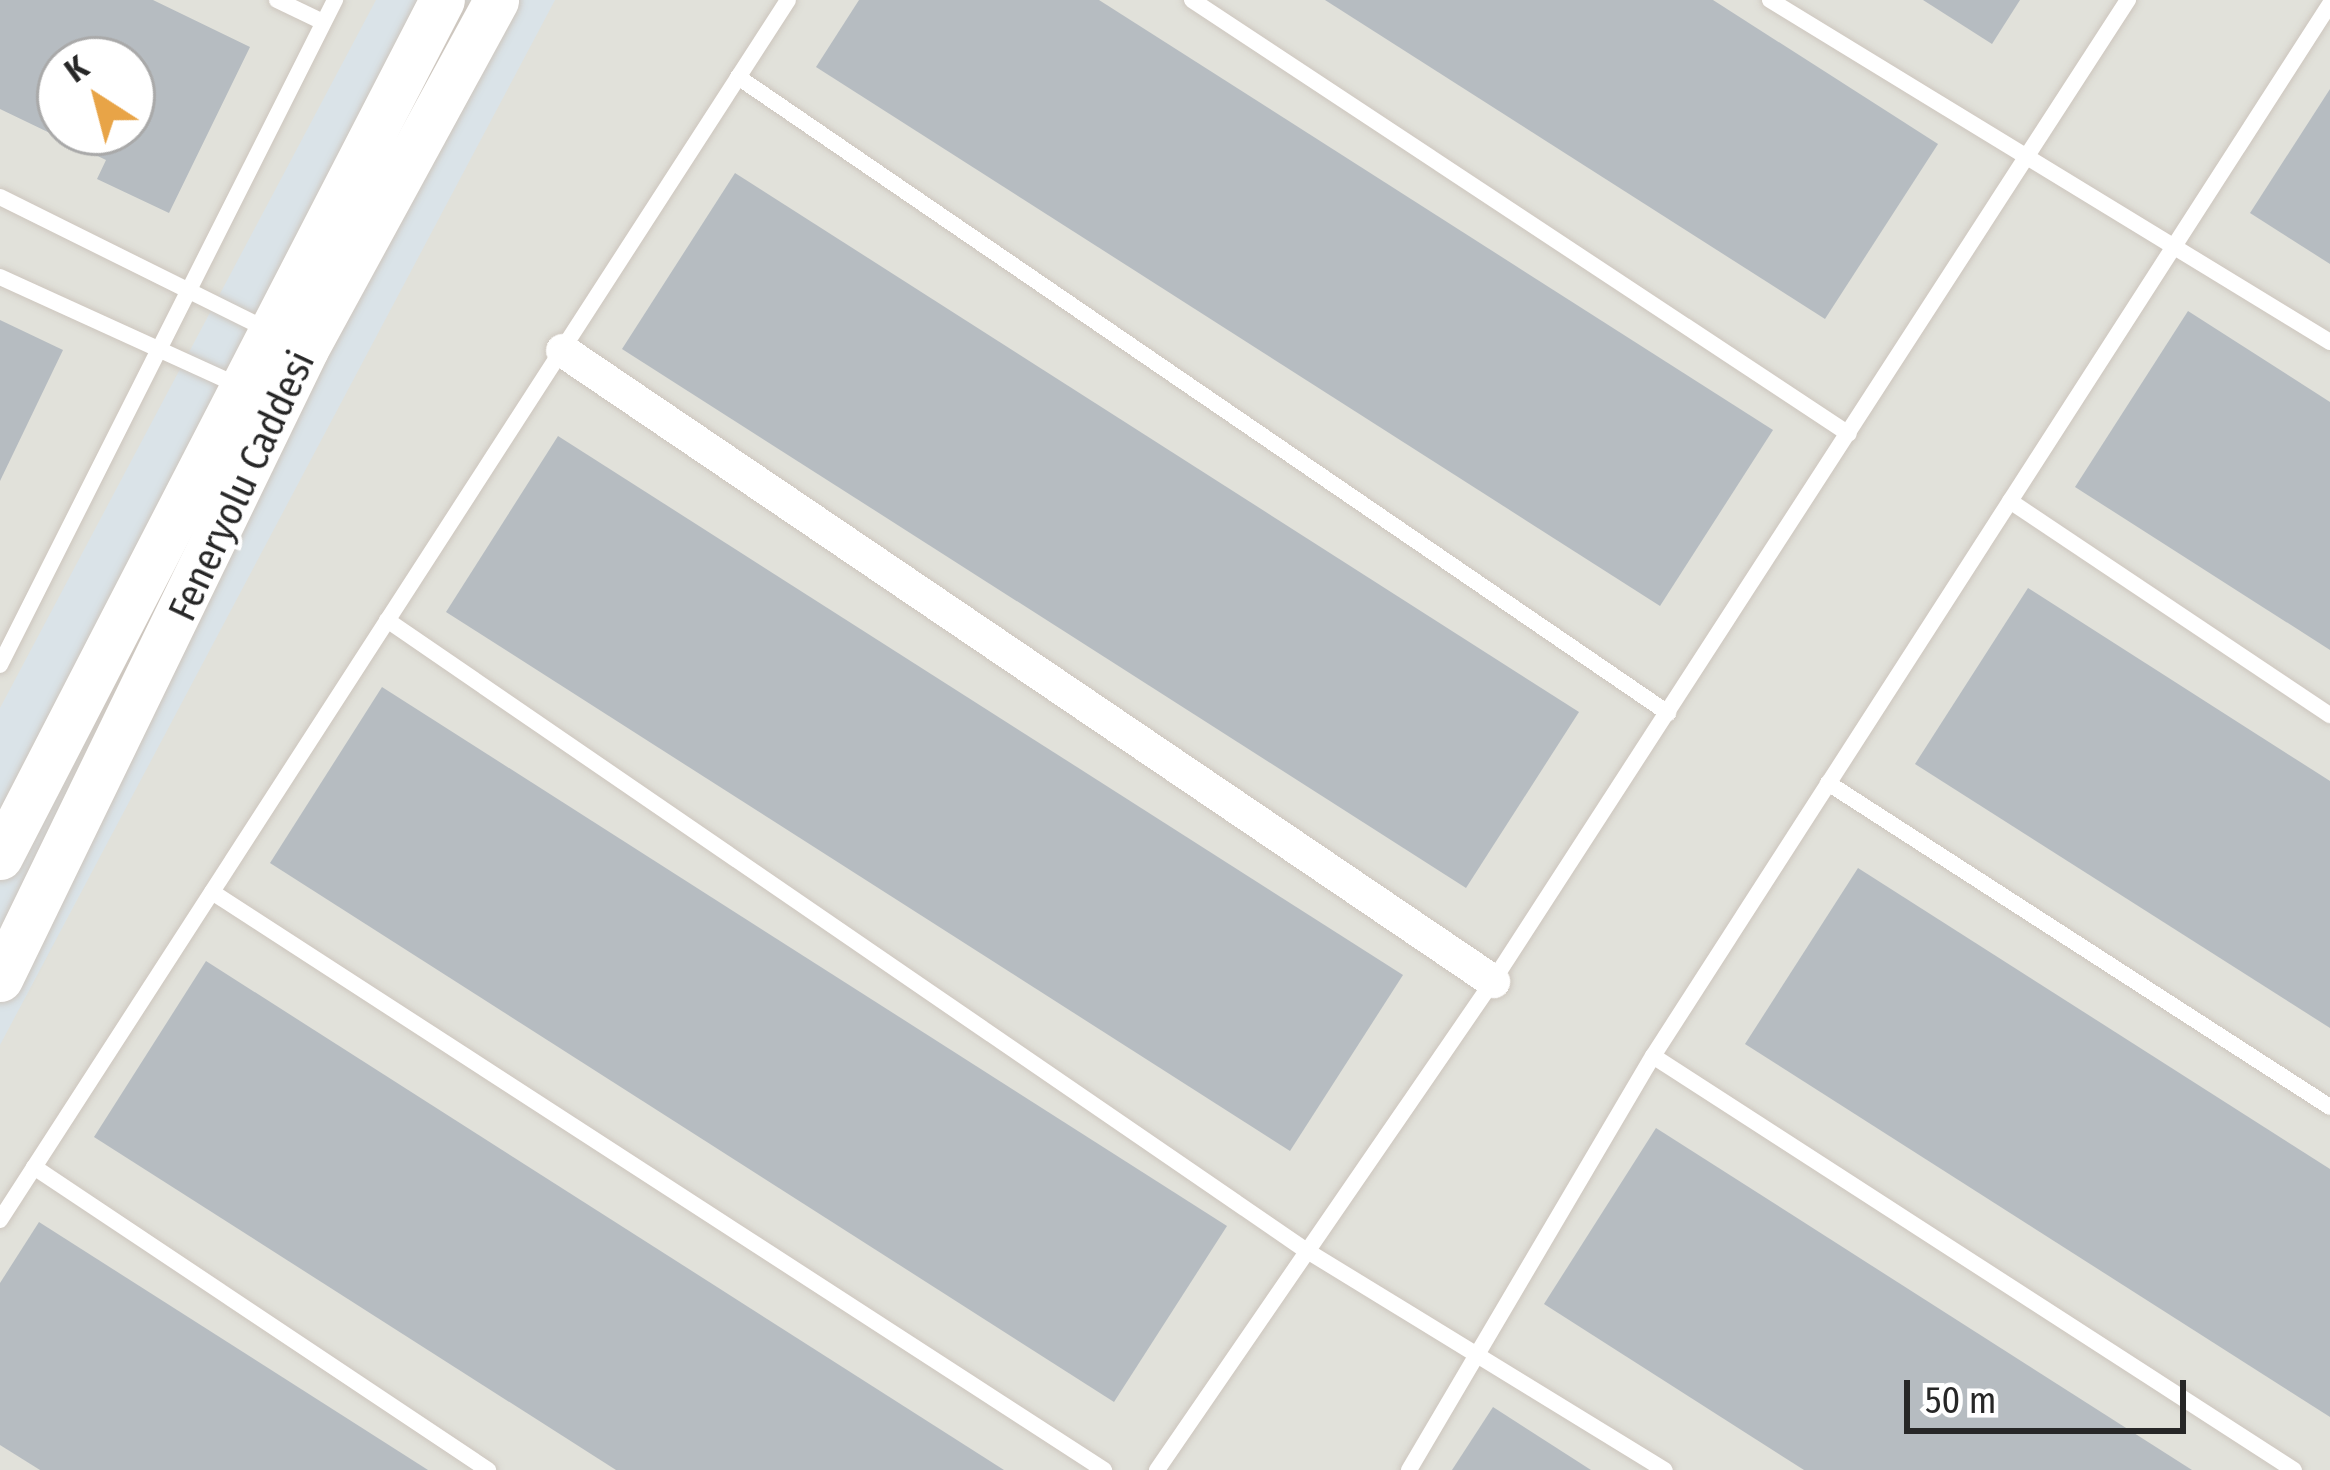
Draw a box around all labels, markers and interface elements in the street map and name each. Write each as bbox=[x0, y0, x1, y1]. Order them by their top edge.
north arrow bbox=[36, 36, 156, 156]
text: K bbox=[57, 47, 96, 91]
street label: Feneryolu Caddesi bbox=[159, 344, 325, 628]
scale bar bbox=[1910, 1356, 2192, 1430]
text: 50 m bbox=[1925, 1379, 1996, 1423]

